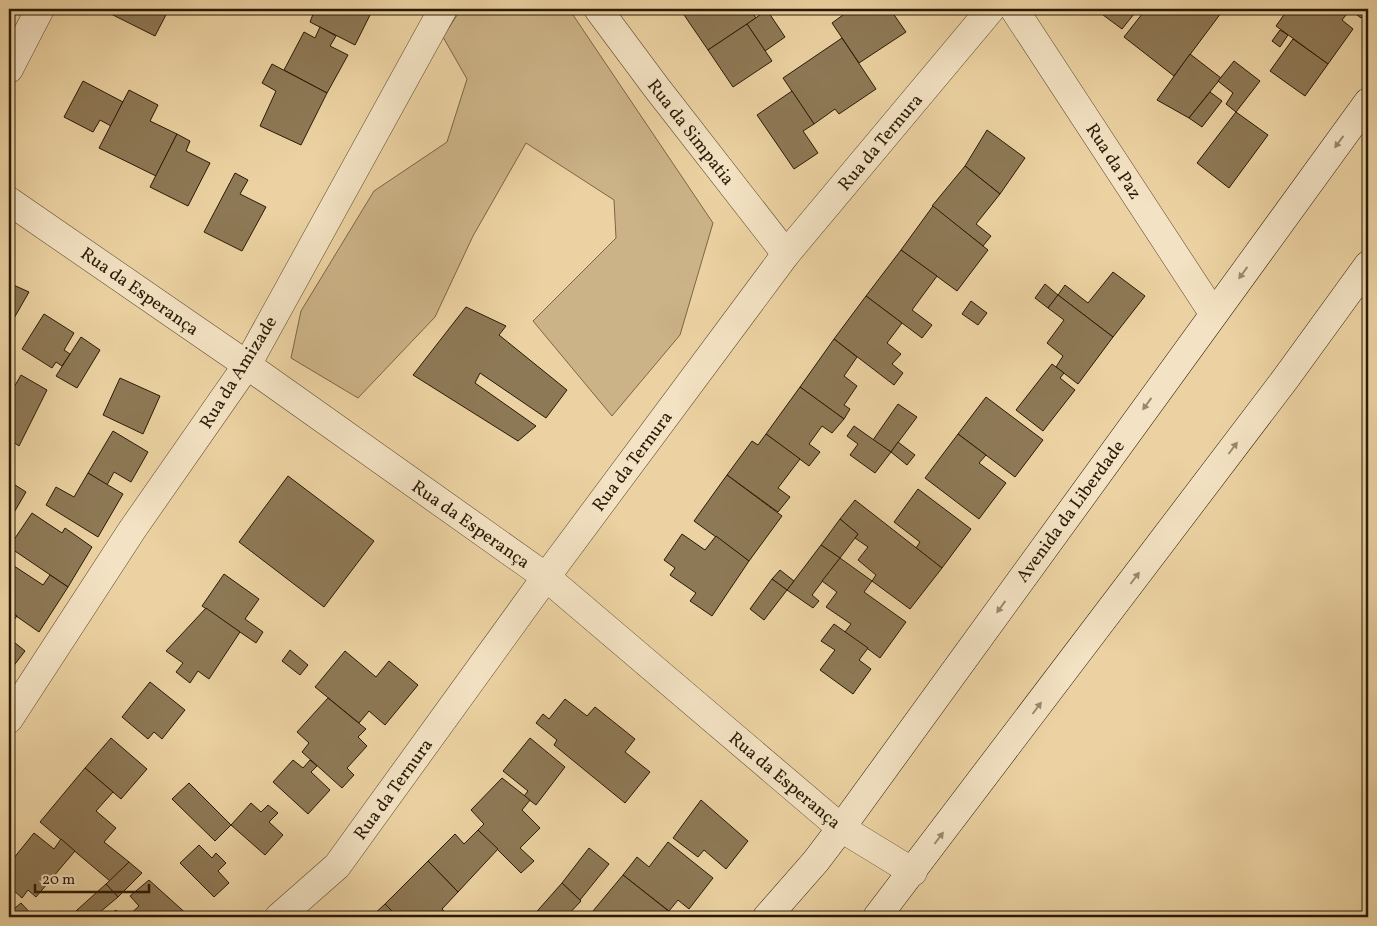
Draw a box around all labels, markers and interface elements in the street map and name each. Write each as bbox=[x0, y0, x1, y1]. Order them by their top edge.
street label: Rua da Simpatia bbox=[640, 74, 739, 191]
street label: Rua da Ternura bbox=[833, 89, 929, 197]
street label: Rua da Paz bbox=[1079, 119, 1147, 205]
one-way arrow bbox=[1334, 135, 1345, 148]
street label: Rua da Esperança bbox=[75, 242, 203, 342]
one-way arrow bbox=[1238, 266, 1248, 280]
street label: Rua da Amizade bbox=[195, 312, 284, 434]
one-way arrow bbox=[1142, 397, 1153, 410]
street label: Rua da Ternura bbox=[587, 406, 679, 517]
street label: Avenida da Liberdade bbox=[1011, 436, 1131, 588]
one-way arrow bbox=[1227, 442, 1238, 455]
street label: Rua da Esperança bbox=[406, 475, 534, 575]
one-way arrow bbox=[1130, 571, 1140, 585]
one-way arrow bbox=[996, 600, 1006, 614]
one-way arrow bbox=[1032, 701, 1042, 715]
street label: Rua da Esperança bbox=[723, 727, 845, 836]
street label: Rua da Ternura bbox=[349, 734, 440, 846]
one-way arrow bbox=[934, 831, 944, 845]
scale bar bbox=[35, 861, 149, 893]
text: 20 m bbox=[42, 870, 75, 891]

